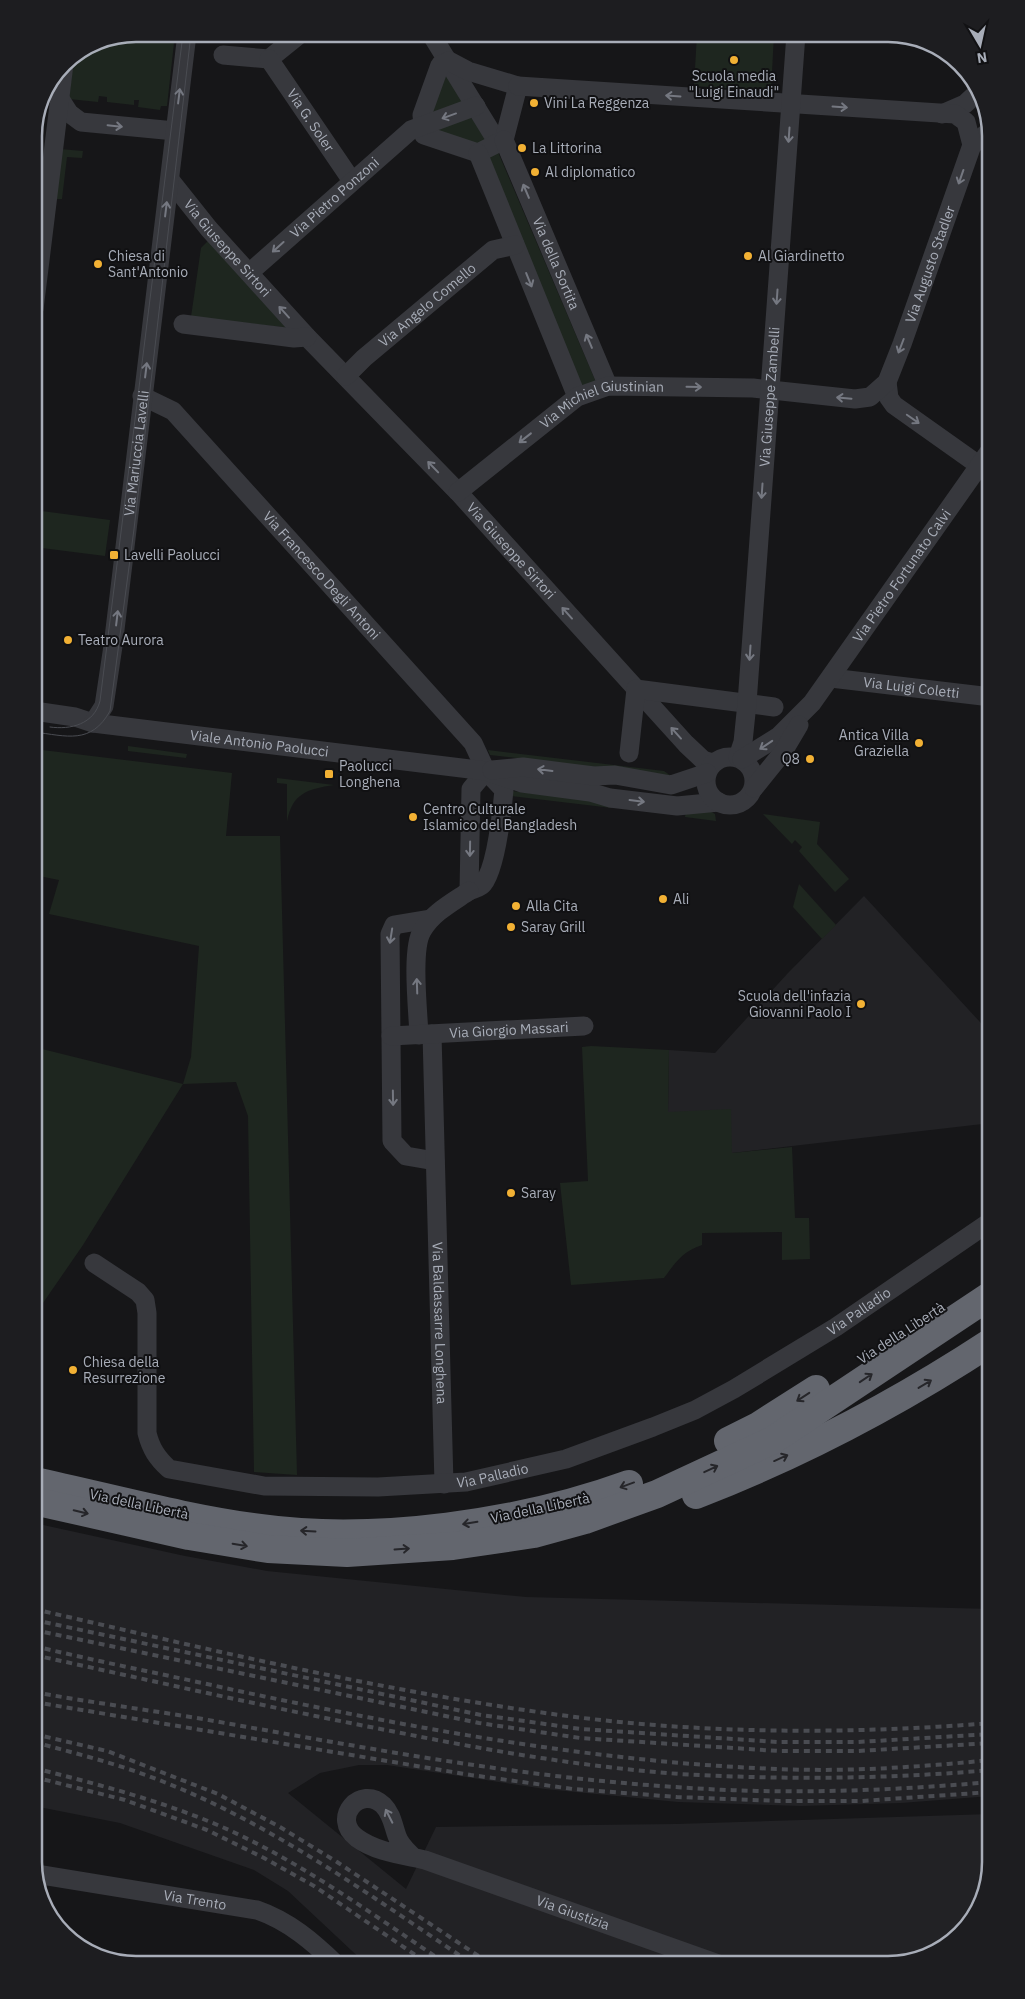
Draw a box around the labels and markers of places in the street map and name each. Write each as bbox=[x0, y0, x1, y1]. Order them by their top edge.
marker: Scuola media "Luigi Einaudi" bbox=[728, 54, 740, 66]
place label: Scuola media "Luigi Einaudi" bbox=[689, 67, 779, 101]
place label: Vini La Reggenza bbox=[544, 94, 650, 112]
marker: Vini La Reggenza bbox=[528, 97, 540, 109]
place label: La Littorina bbox=[532, 139, 602, 157]
marker: La Littorina bbox=[516, 142, 528, 154]
place label: Al diplomatico bbox=[545, 163, 636, 181]
marker: Al diplomatico bbox=[529, 166, 541, 178]
place label: Chiesa di Sant'Antonio bbox=[108, 247, 188, 281]
place label: Al Giardinetto bbox=[758, 247, 845, 265]
marker: Al Giardinetto bbox=[742, 250, 754, 262]
marker: Chiesa di Sant'Antonio bbox=[92, 258, 104, 270]
place label: Lavelli Paolucci bbox=[124, 546, 220, 564]
marker: Lavelli Paolucci bbox=[108, 549, 120, 561]
place label: Teatro Aurora bbox=[78, 631, 164, 649]
marker: Teatro Aurora bbox=[62, 634, 74, 646]
place label: Antica Villa Graziella bbox=[839, 726, 910, 760]
marker: Antica Villa Graziella bbox=[913, 737, 925, 749]
place label: Q8 bbox=[782, 750, 800, 768]
marker: Q8 bbox=[804, 753, 816, 765]
place label: Paolucci Longhena bbox=[339, 757, 401, 791]
marker: Paolucci Longhena bbox=[323, 768, 335, 780]
place label: Centro Culturale Islamico del Bangladesh bbox=[423, 800, 577, 834]
marker: Centro Culturale Islamico del Bangladesh bbox=[407, 811, 419, 823]
place label: Ali bbox=[673, 890, 689, 908]
marker: Ali bbox=[657, 893, 669, 905]
place label: Alla Cita bbox=[526, 897, 578, 915]
marker: Alla Cita bbox=[510, 900, 522, 912]
place label: Saray Grill bbox=[521, 918, 585, 936]
marker: Saray Grill bbox=[505, 921, 517, 933]
place label: Scuola dell'infazia Giovanni Paolo I bbox=[738, 987, 852, 1021]
marker: Scuola dell'infazia Giovanni Paolo I bbox=[855, 998, 867, 1010]
place label: Saray bbox=[521, 1184, 556, 1202]
marker: Saray bbox=[505, 1187, 517, 1199]
place label: Chiesa della Resurrezione bbox=[83, 1353, 166, 1387]
marker: Chiesa della Resurrezione bbox=[67, 1364, 79, 1376]

